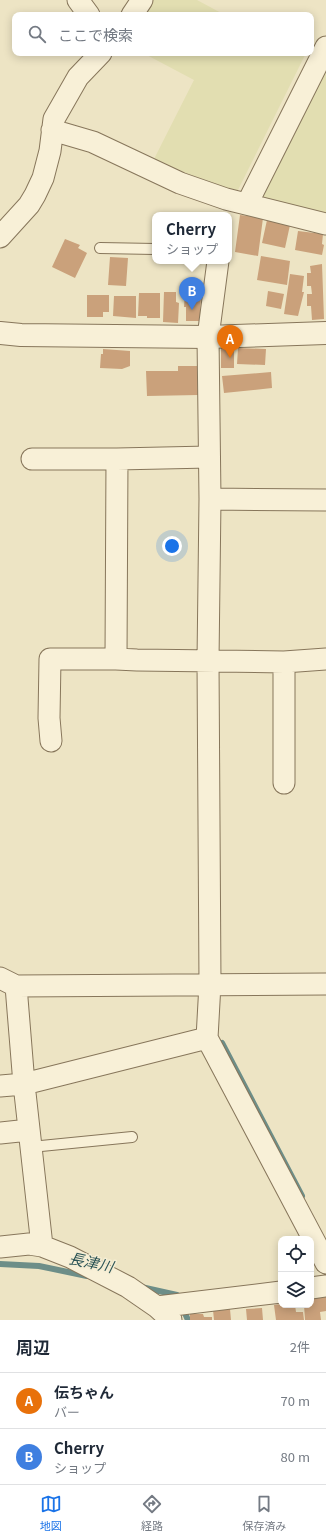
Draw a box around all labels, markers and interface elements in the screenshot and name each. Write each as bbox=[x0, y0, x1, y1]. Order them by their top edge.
search box bbox=[12, 12, 314, 56]
icon: search bbox=[26, 23, 48, 45]
text: ここで検索 bbox=[58, 24, 133, 45]
popup bbox=[152, 212, 232, 264]
text: Cherry bbox=[166, 218, 216, 239]
text: ショップ bbox=[166, 239, 218, 258]
pin: B bbox=[179, 277, 205, 310]
pin: A bbox=[217, 325, 243, 358]
your location bbox=[162, 536, 182, 556]
map controls bbox=[278, 1236, 314, 1308]
button: locate bbox=[278, 1236, 314, 1272]
water label: 長津川 bbox=[67, 1247, 117, 1277]
button: layers bbox=[278, 1272, 314, 1308]
text: 周辺 bbox=[16, 1334, 50, 1359]
text: 2件 bbox=[290, 1337, 310, 1356]
text: 伝ちゃん bbox=[54, 1381, 114, 1402]
text: A bbox=[25, 1391, 33, 1410]
text: 70 m bbox=[281, 1391, 310, 1410]
text: バー bbox=[54, 1402, 80, 1421]
text: Cherry bbox=[54, 1437, 104, 1458]
text: B bbox=[25, 1447, 33, 1466]
text: 80 m bbox=[281, 1447, 310, 1466]
text: ショップ bbox=[54, 1458, 106, 1477]
tab: 地図 bbox=[40, 1493, 62, 1533]
tab: 経路 bbox=[141, 1493, 163, 1533]
tab: 保存済み bbox=[242, 1493, 286, 1533]

